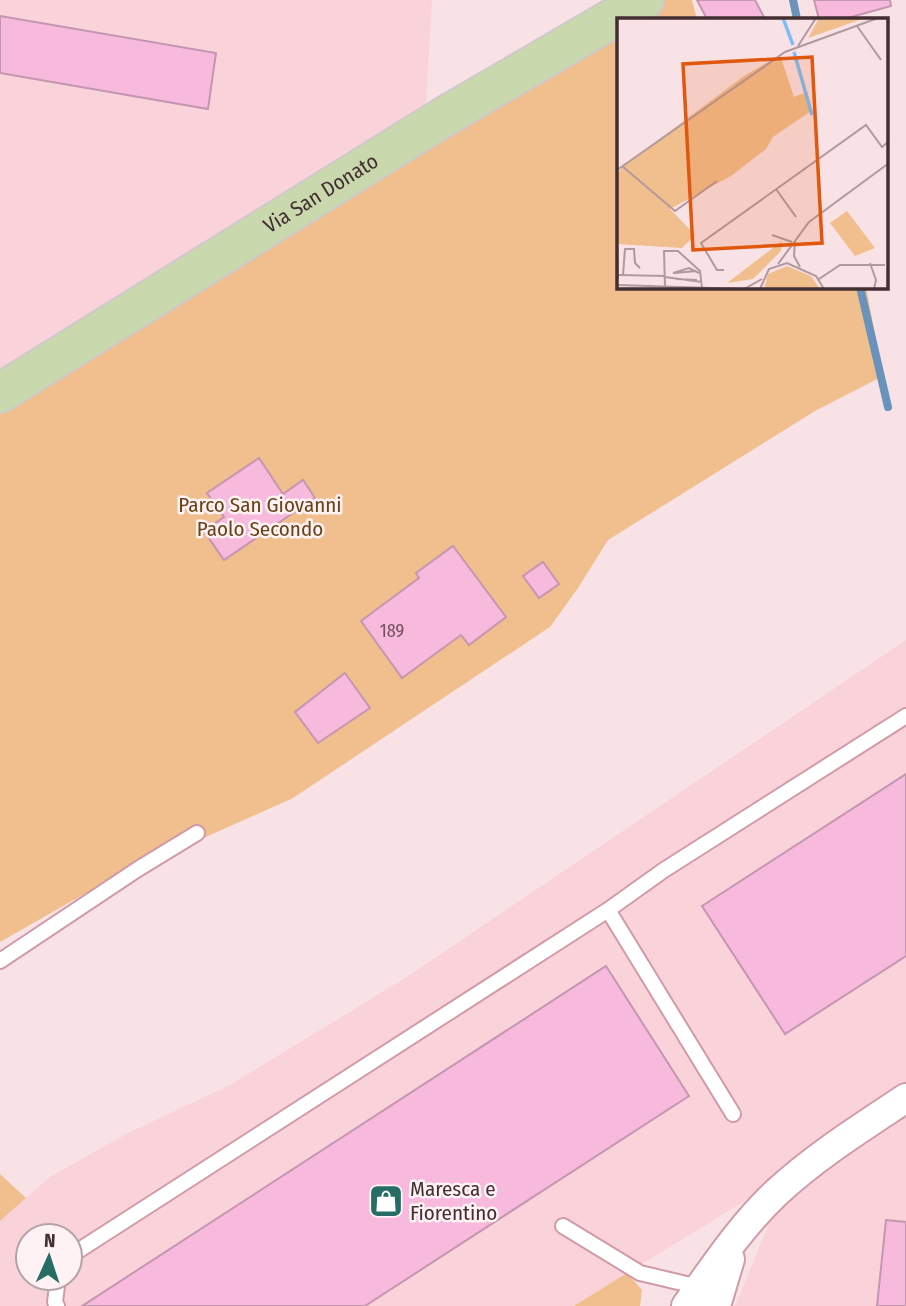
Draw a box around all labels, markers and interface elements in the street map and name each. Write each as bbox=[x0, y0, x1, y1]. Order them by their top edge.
inset map bbox=[617, 18, 888, 289]
street label: Via San Donato bbox=[259, 148, 383, 239]
park label: Parco San Giovanni Paolo Secondo bbox=[178, 492, 342, 542]
house number: 189 bbox=[380, 620, 404, 642]
place label: Maresca e Fiorentino bbox=[410, 1176, 497, 1226]
shop icon: Maresca e Fiorentino bbox=[367, 1182, 405, 1220]
north arrow bbox=[14, 1222, 84, 1292]
text: N bbox=[44, 1229, 56, 1252]

